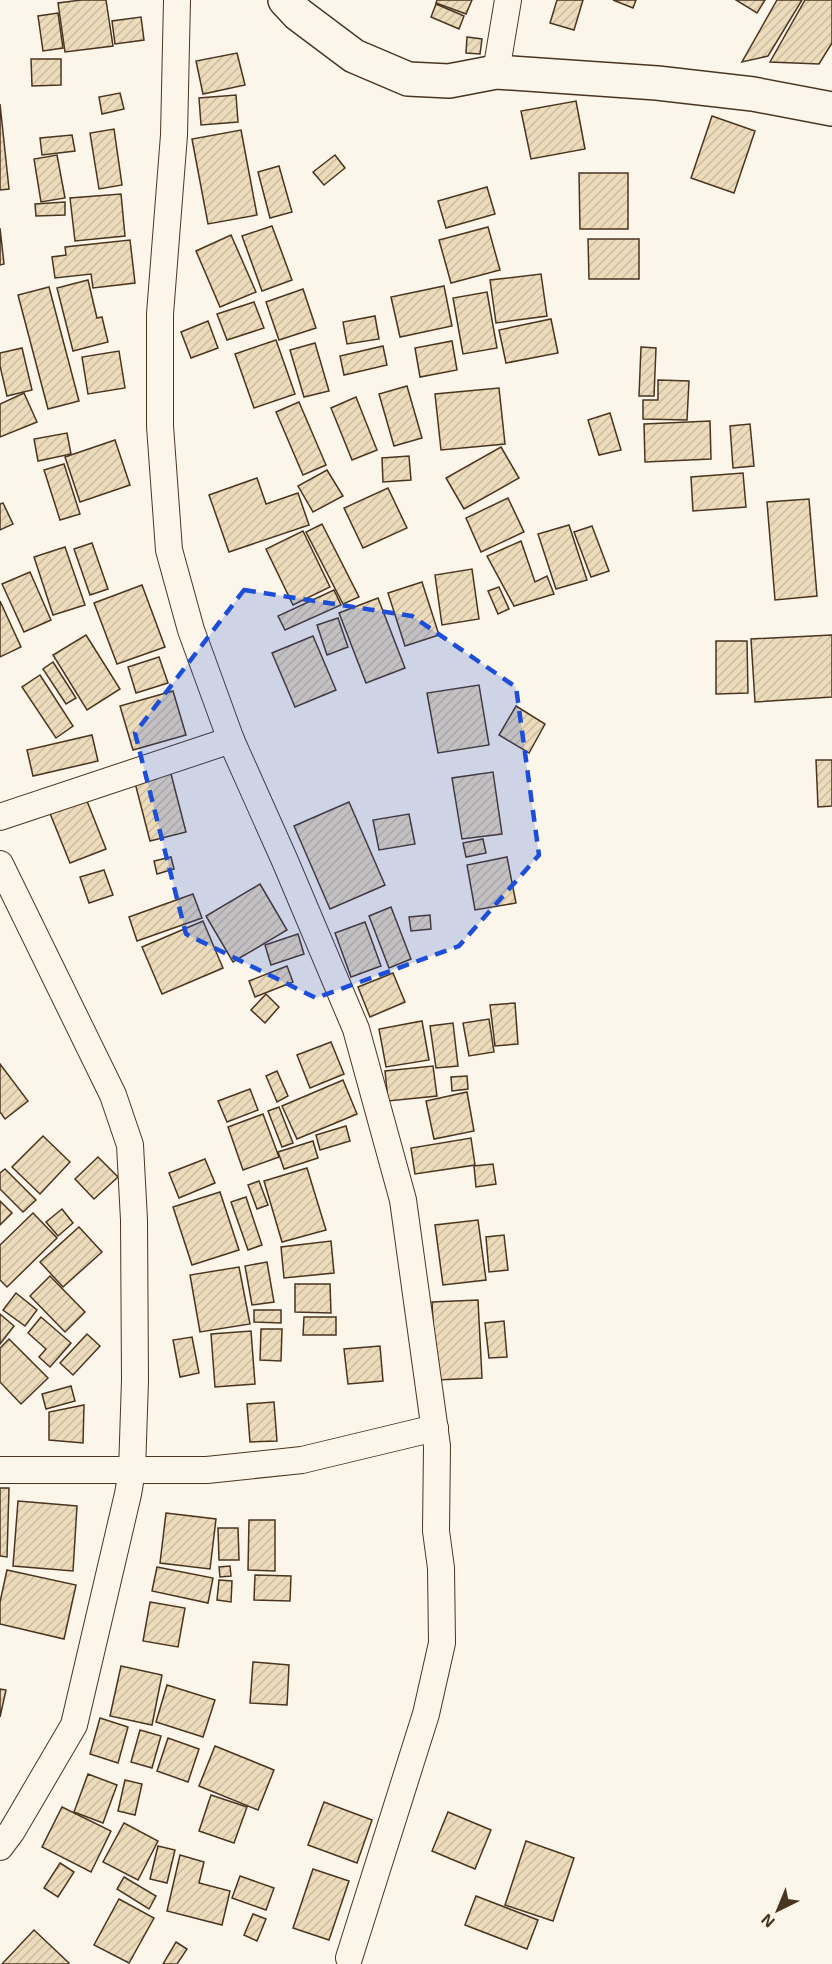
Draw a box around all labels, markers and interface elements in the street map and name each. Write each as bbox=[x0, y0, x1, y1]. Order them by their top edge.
north arrow bbox=[748, 1880, 808, 1940]
text: N bbox=[757, 1910, 778, 1932]

